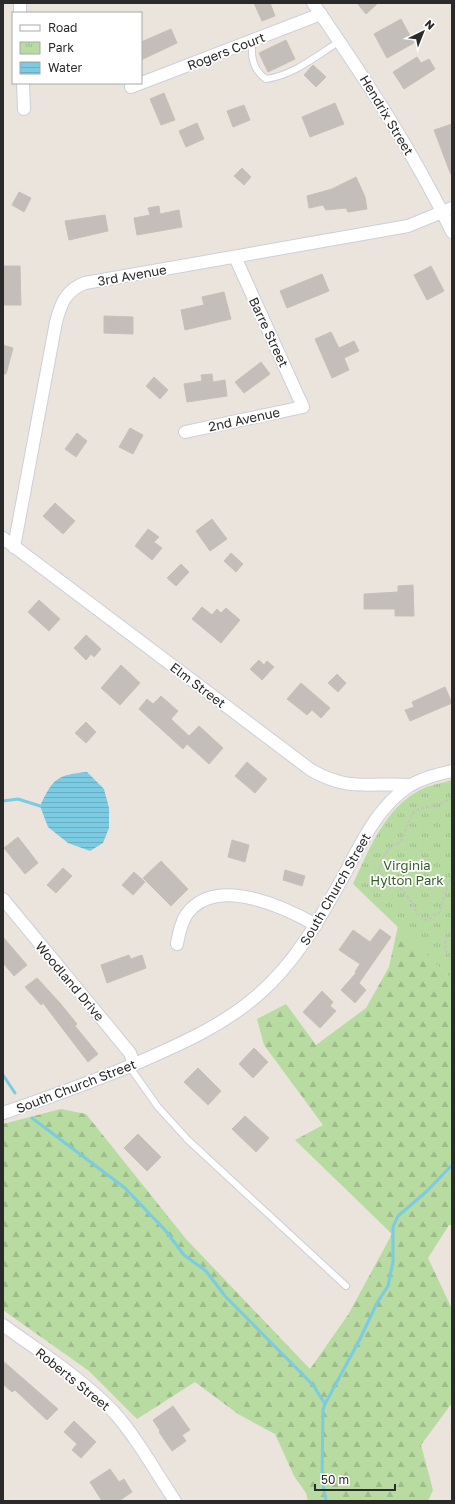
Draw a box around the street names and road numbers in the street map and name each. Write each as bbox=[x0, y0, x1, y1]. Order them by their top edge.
street label: Rogers Court bbox=[185, 29, 267, 73]
street label: Hendrix Street bbox=[357, 72, 417, 158]
street label: 3rd Avenue bbox=[96, 261, 168, 289]
street label: Barre Street bbox=[246, 294, 292, 370]
street label: 2nd Avenue bbox=[207, 404, 281, 434]
street label: Elm Street bbox=[167, 659, 229, 711]
street label: South Church Street bbox=[296, 830, 374, 948]
street label: Woodland Drive bbox=[32, 938, 108, 1024]
street label: South Church Street bbox=[14, 1056, 138, 1116]
street label: Roberts Street bbox=[33, 1344, 113, 1414]

